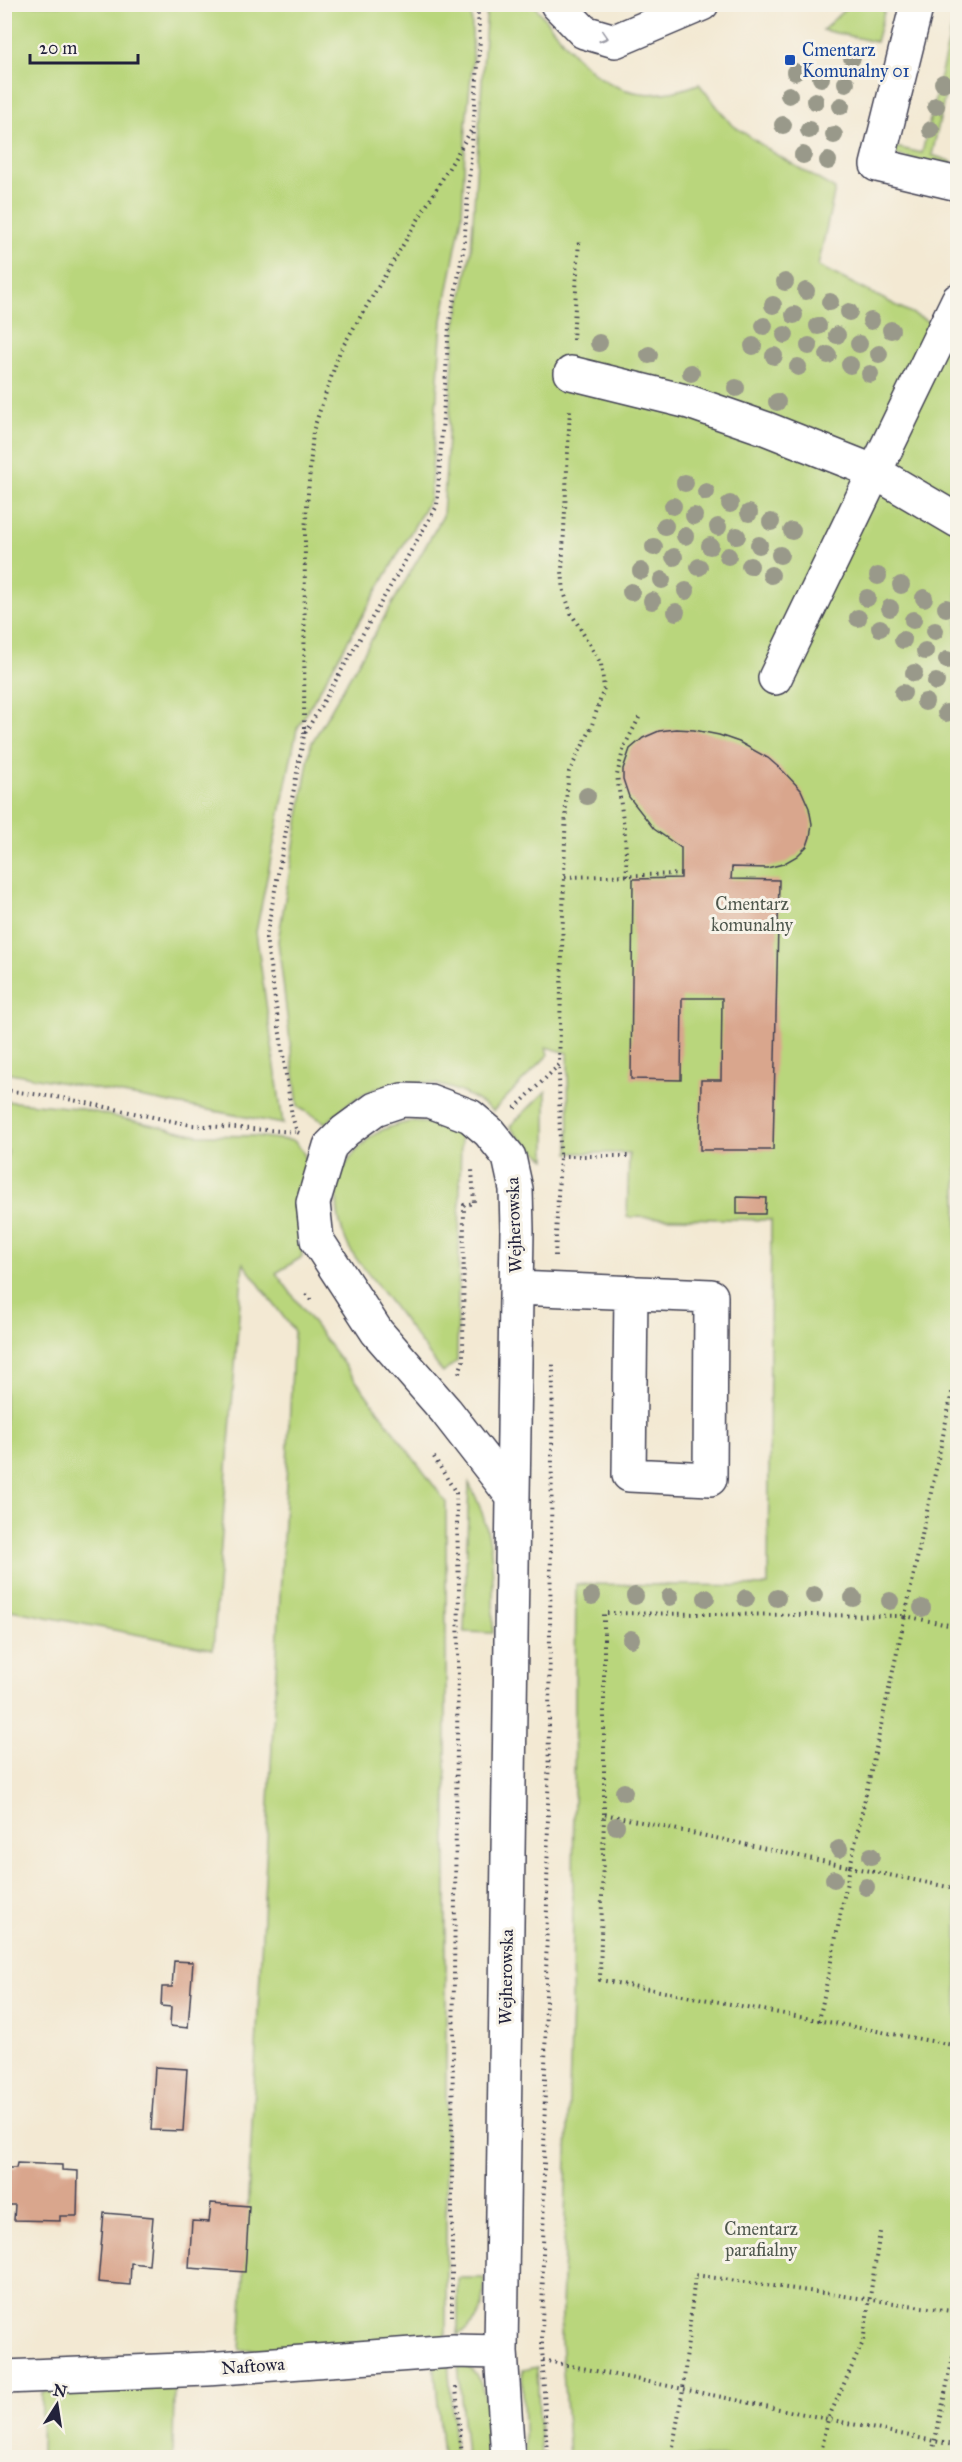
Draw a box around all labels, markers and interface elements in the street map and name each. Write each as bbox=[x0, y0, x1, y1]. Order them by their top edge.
scale bar bbox=[30, 27, 138, 65]
one-way arrow bbox=[598, 30, 608, 43]
text: 20 m bbox=[39, 37, 77, 59]
place label: Cmentarz Komunalny 01 bbox=[802, 39, 910, 82]
marker: Cmentarz Komunalny 01 bbox=[783, 53, 797, 67]
park label: Cmentarz komunalny bbox=[711, 893, 794, 936]
street label: Wejherowska bbox=[501, 1176, 527, 1273]
street label: Wejherowska bbox=[494, 1929, 518, 2025]
park label: Cmentarz parafialny bbox=[724, 2218, 798, 2261]
street label: Naftowa bbox=[221, 2353, 286, 2379]
north arrow bbox=[27, 2375, 87, 2435]
text: N bbox=[51, 2380, 69, 2402]

